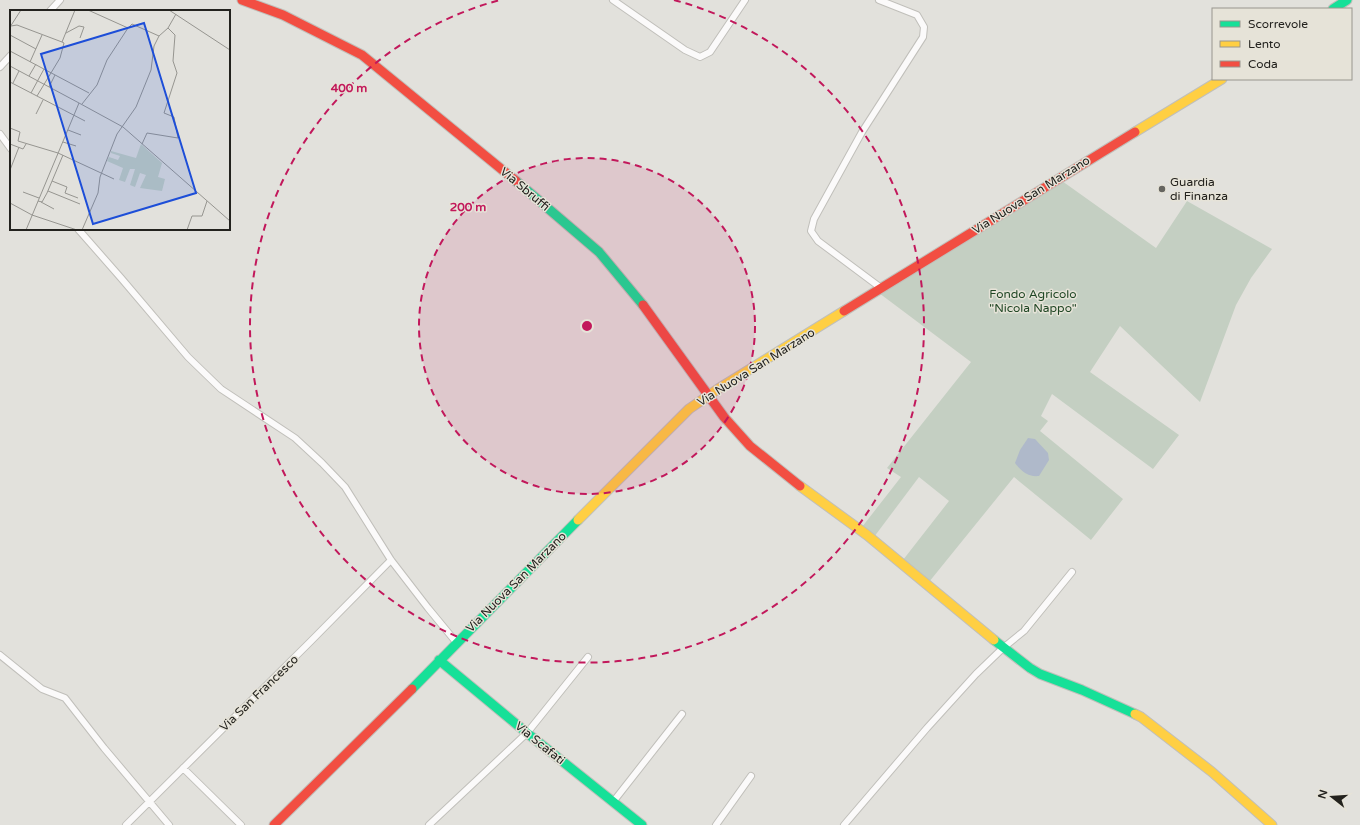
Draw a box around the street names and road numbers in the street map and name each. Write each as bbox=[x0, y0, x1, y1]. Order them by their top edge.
street label: Via Nuova San Marzano bbox=[970, 153, 1092, 237]
street label: Via Sbruffi bbox=[497, 164, 553, 214]
street label: Via Nuova San Marzano bbox=[695, 325, 817, 409]
street label: Via Nuova San Marzano bbox=[463, 529, 569, 635]
street label: Via San Francesco bbox=[217, 652, 301, 734]
street label: Via Scafati bbox=[512, 719, 568, 767]

